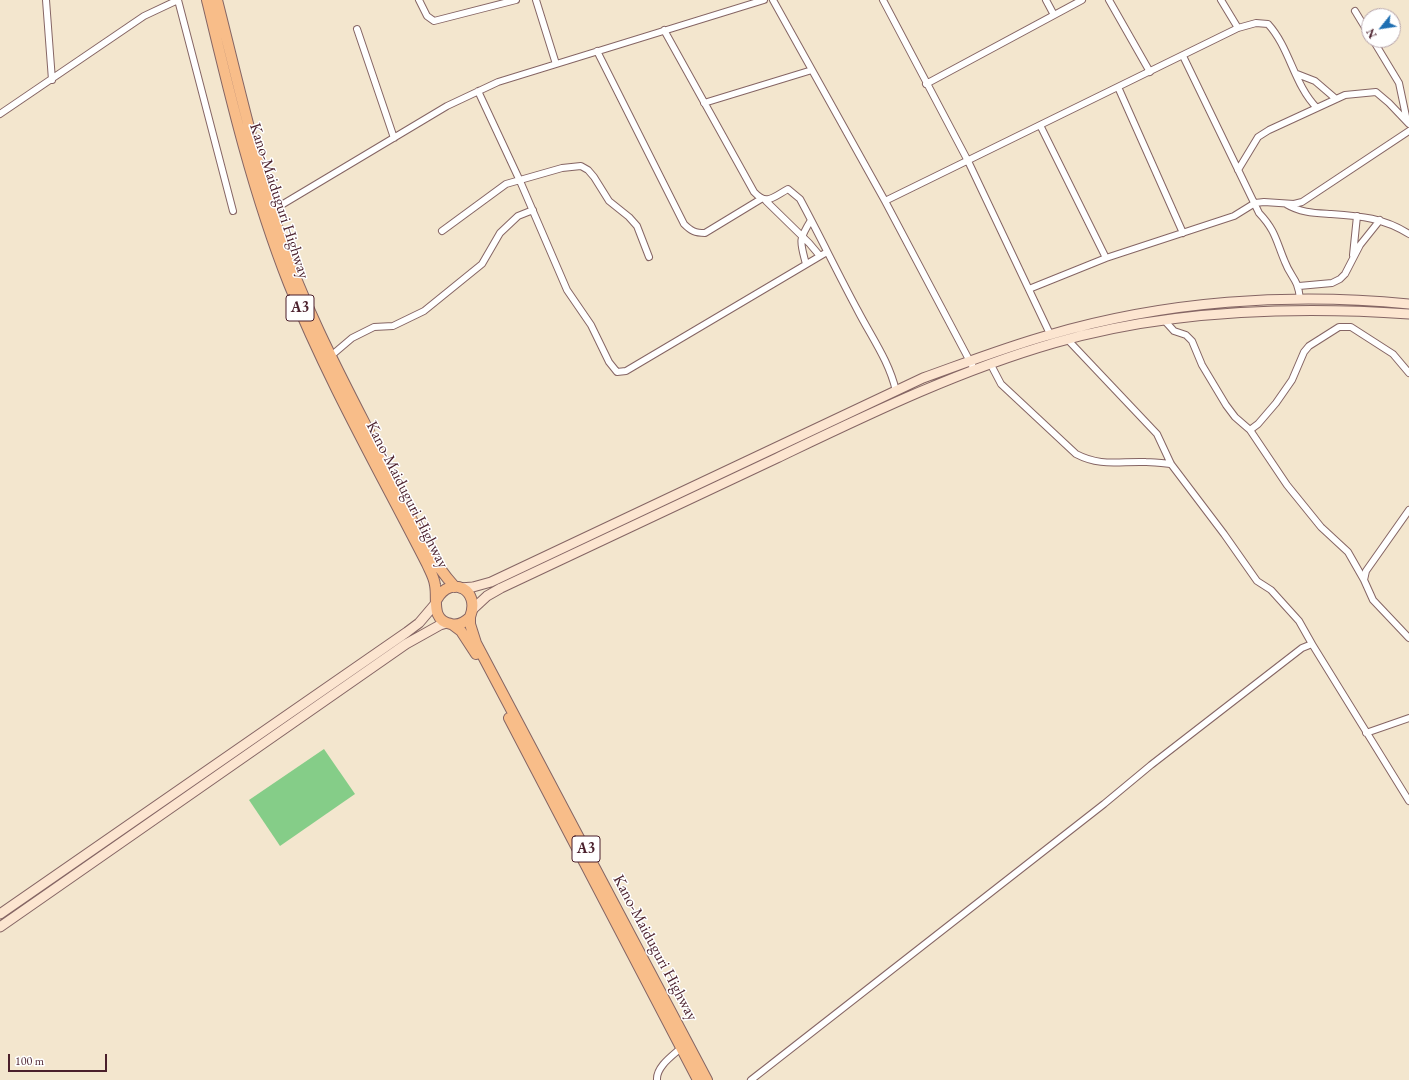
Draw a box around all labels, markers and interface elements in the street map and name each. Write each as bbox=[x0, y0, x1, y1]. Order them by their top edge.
north arrow bbox=[1361, 8, 1401, 48]
text: N bbox=[1363, 26, 1380, 41]
street label: Kano-Maiduguri Highway bbox=[245, 121, 313, 281]
road number: A3 bbox=[286, 295, 314, 321]
street label: Kano-Maiduguri Highway bbox=[362, 418, 452, 572]
road number: A3 bbox=[572, 836, 600, 862]
street label: Kano-Maiduguri Highway bbox=[608, 872, 702, 1024]
scale bar bbox=[10, 1046, 109, 1072]
text: 100 m bbox=[15, 1053, 44, 1069]

